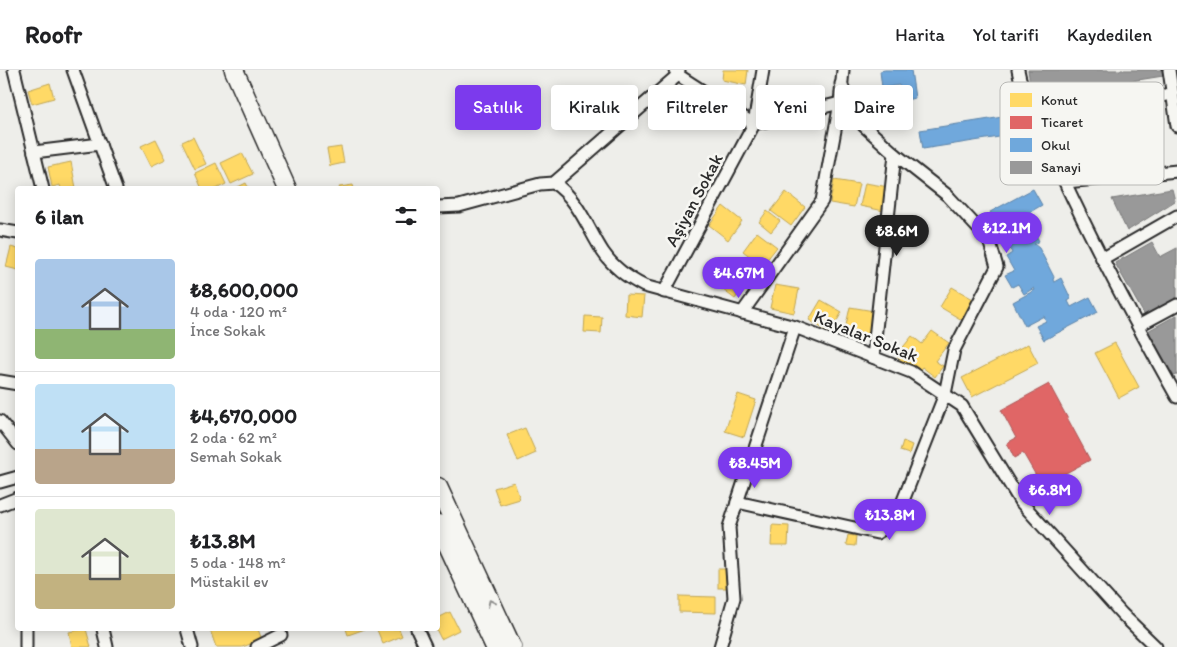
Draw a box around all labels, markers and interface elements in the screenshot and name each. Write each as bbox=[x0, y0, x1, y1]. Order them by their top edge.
text: Roofr bbox=[25, 20, 82, 49]
text: Harita bbox=[895, 24, 945, 46]
text: Yol tarifi bbox=[973, 24, 1039, 46]
text: Kaydedilen bbox=[1067, 24, 1152, 46]
legend bbox=[1000, 82, 1164, 185]
chip: Satılık bbox=[455, 85, 541, 130]
chip: Kiralık bbox=[551, 85, 638, 130]
chip: Filtreler bbox=[648, 85, 746, 130]
chip: Yeni bbox=[756, 85, 825, 130]
chip: Daire bbox=[835, 85, 913, 130]
text: Konut bbox=[1041, 92, 1078, 109]
text: Ticaret bbox=[1041, 114, 1083, 131]
text: Okul bbox=[1041, 137, 1070, 154]
street label: Aşiyan Sokak bbox=[660, 149, 728, 250]
text: Sanayi bbox=[1041, 159, 1081, 176]
icon: filters bbox=[392, 202, 420, 230]
text: 6 ilan bbox=[35, 204, 84, 229]
pin: ₺12.1M bbox=[966, 212, 1048, 254]
pin: ₺8.6M bbox=[862, 214, 932, 257]
text: ₺12.1M bbox=[983, 218, 1031, 237]
text: ₺8.6M bbox=[876, 221, 918, 240]
pin: ₺4.67M bbox=[698, 256, 780, 299]
text: ₺4.67M bbox=[713, 263, 765, 282]
text: ₺8,600,000 bbox=[190, 277, 299, 302]
icon: home bbox=[75, 279, 135, 339]
text: 4 oda · 120 m² bbox=[190, 302, 287, 321]
street label: Kayalar Sokak bbox=[811, 305, 921, 367]
text: İnce Sokak bbox=[190, 321, 266, 340]
text: ₺4,670,000 bbox=[190, 403, 297, 428]
icon: home bbox=[75, 404, 135, 464]
text: 2 oda · 62 m² bbox=[190, 428, 277, 447]
pin: ₺8.45M bbox=[714, 446, 796, 489]
text: Semah Sokak bbox=[190, 447, 282, 466]
text: ₺8.45M bbox=[729, 453, 781, 472]
pin: ₺6.8M bbox=[1015, 474, 1085, 516]
text: ₺6.8M bbox=[1029, 480, 1071, 499]
pin: ₺13.8M bbox=[849, 498, 931, 541]
text: ₺13.8M bbox=[865, 505, 915, 524]
text: ₺13.8M bbox=[190, 528, 256, 553]
icon: home bbox=[75, 529, 135, 589]
text: 5 oda · 148 m² bbox=[190, 553, 286, 572]
text: Müstakil ev bbox=[190, 572, 268, 591]
one-way arrow bbox=[487, 599, 498, 608]

